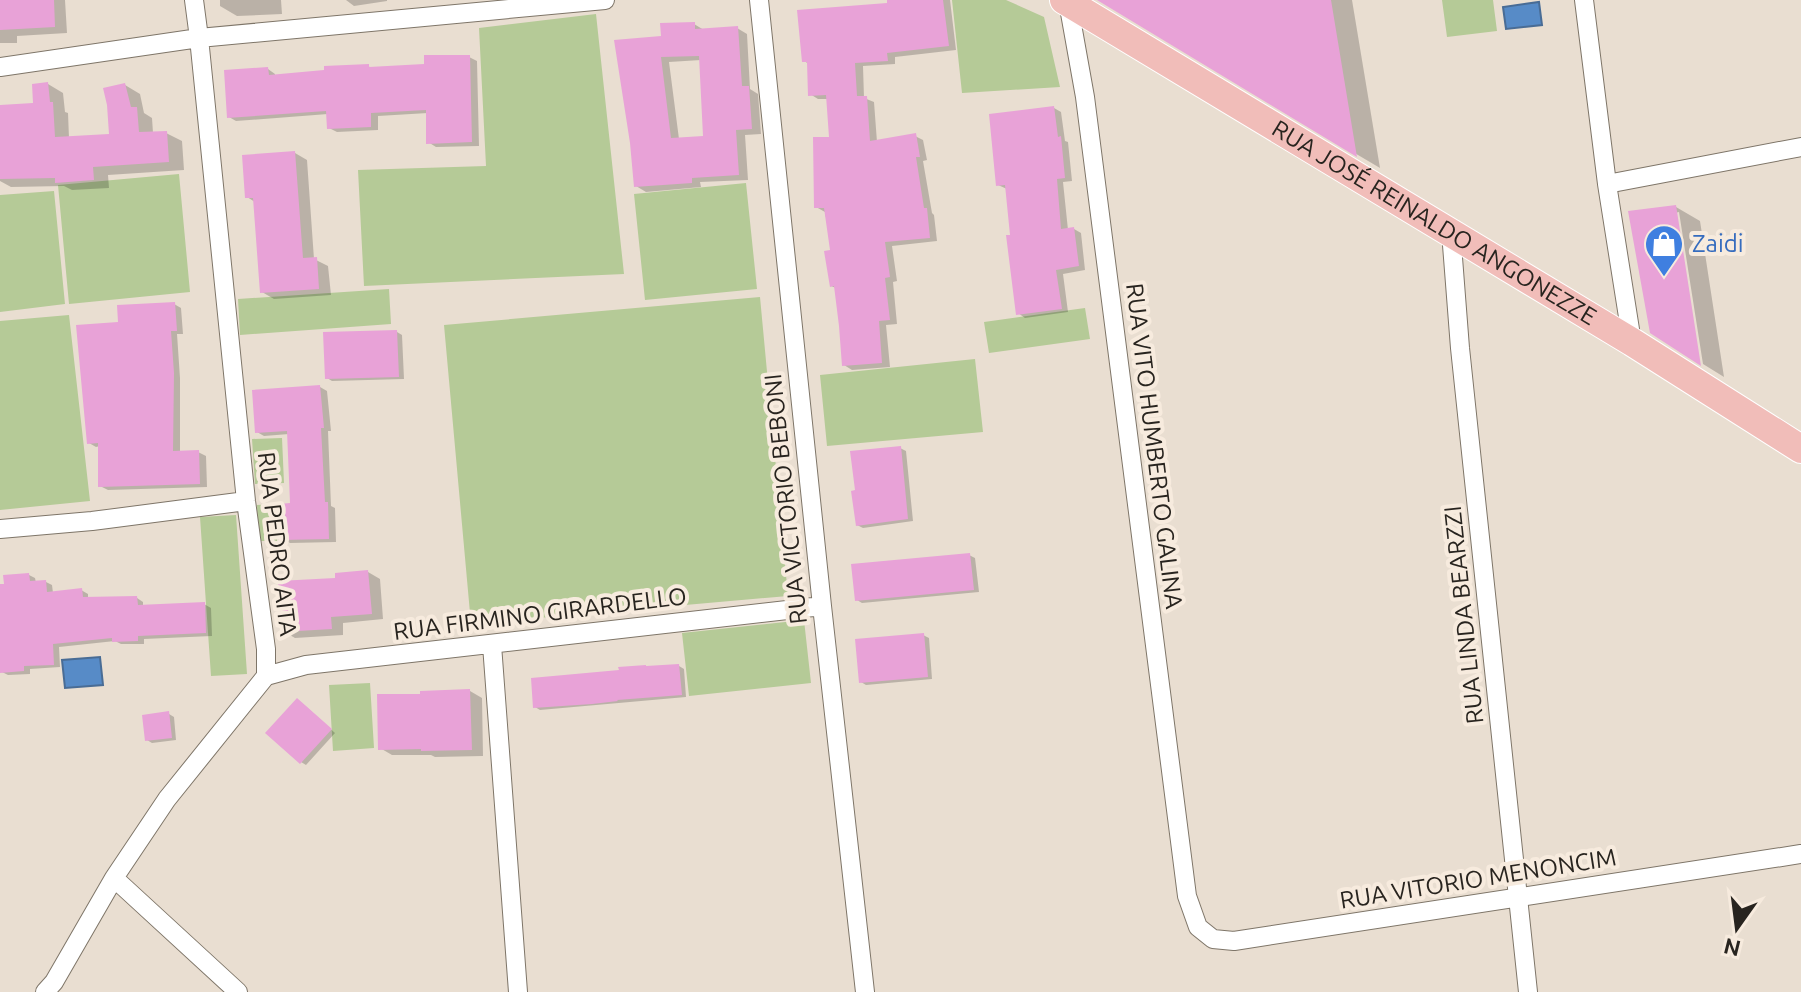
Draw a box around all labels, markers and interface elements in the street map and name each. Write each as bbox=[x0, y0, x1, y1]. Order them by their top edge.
street label: RUA JOSÉ REINALDO ANGONEZZE bbox=[1267, 114, 1601, 330]
shop icon: Zaidi bbox=[1643, 223, 1685, 278]
place label: Zaidi bbox=[1692, 230, 1744, 257]
street label: RUA VITO HUMBERTO GALINA bbox=[1121, 281, 1188, 611]
street label: RUA VICTORIO BEBONI bbox=[759, 373, 812, 626]
street label: RUA PEDRO AITA bbox=[253, 450, 302, 638]
street label: RUA LINDA BEARZZI bbox=[1439, 505, 1488, 725]
street label: RUA FIRMINO GIRARDELLO bbox=[392, 582, 688, 645]
street label: RUA VITORIO MENONCIM bbox=[1338, 843, 1618, 914]
north arrow bbox=[1697, 888, 1777, 968]
text: N bbox=[1721, 934, 1743, 962]

